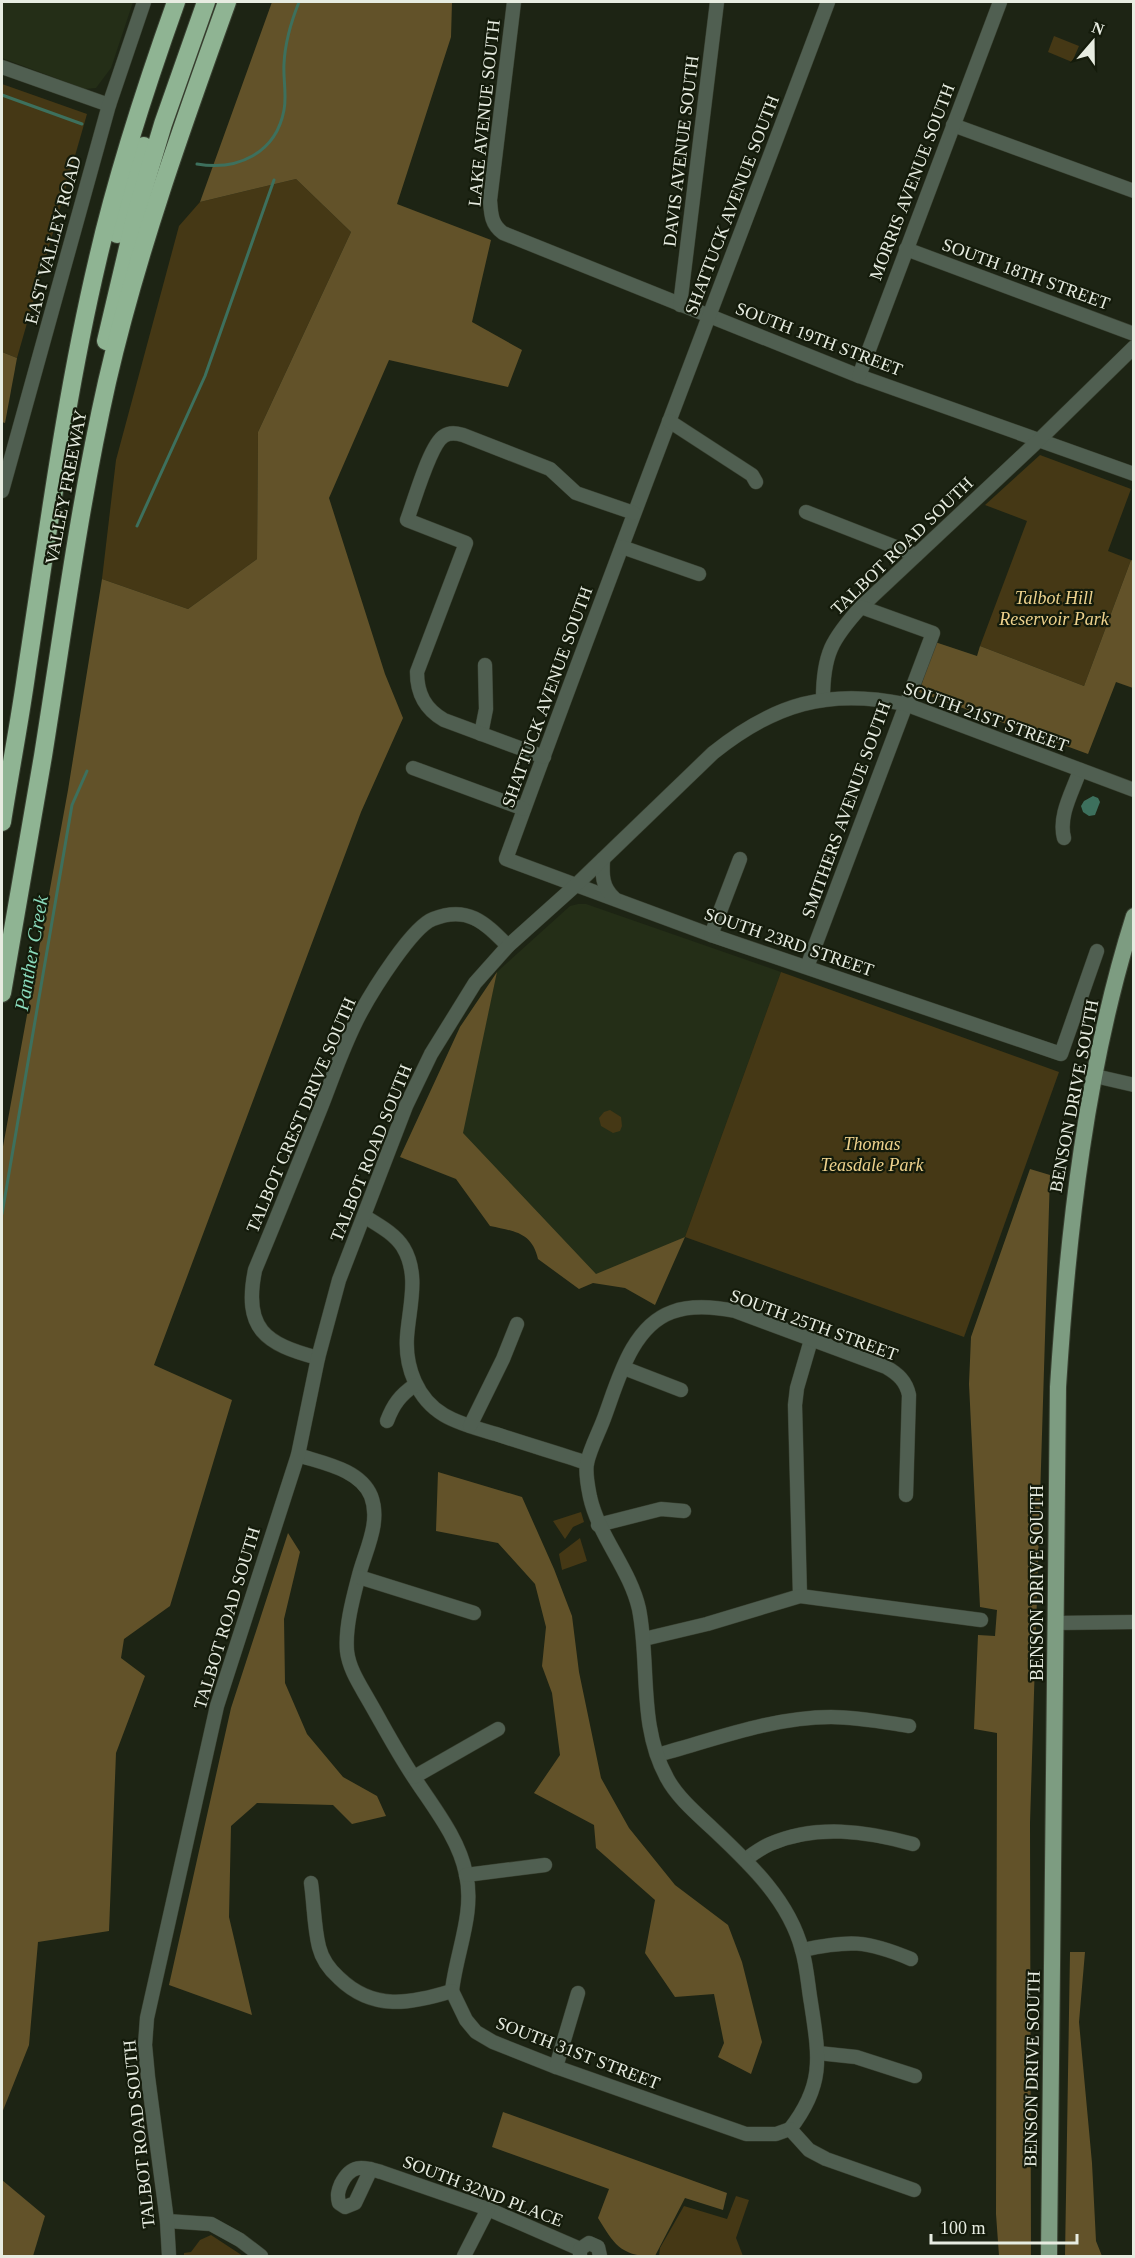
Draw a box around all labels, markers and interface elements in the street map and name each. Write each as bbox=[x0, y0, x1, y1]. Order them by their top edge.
north arrow bbox=[1063, 12, 1123, 72]
text: N bbox=[1090, 18, 1107, 38]
street label: LAKE AVENUE SOUTH bbox=[464, 19, 504, 207]
street label: DAVIS AVENUE SOUTH bbox=[659, 54, 703, 248]
street label: MORRIS AVENUE SOUTH bbox=[865, 81, 959, 283]
street label: SHATTUCK AVENUE SOUTH bbox=[681, 92, 783, 318]
street label: EAST VALLEY ROAD bbox=[21, 154, 85, 326]
street label: SOUTH 18TH STREET bbox=[939, 234, 1113, 314]
street label: SOUTH 19TH STREET bbox=[733, 298, 905, 380]
street label: VALLEY FREEWAY bbox=[41, 408, 91, 566]
street label: TALBOT ROAD SOUTH bbox=[827, 473, 977, 619]
street label: SHATTUCK AVENUE SOUTH bbox=[498, 584, 596, 810]
park label: Talbot Hill Reservoir Park bbox=[998, 588, 1110, 629]
street label: SOUTH 21ST STREET bbox=[901, 678, 1071, 756]
street label: SMITHERS AVENUE SOUTH bbox=[797, 699, 895, 921]
water label: Panther Creek bbox=[10, 893, 52, 1013]
street label: SOUTH 23RD STREET bbox=[702, 904, 876, 980]
street label: TALBOT CREST DRIVE SOUTH bbox=[242, 994, 360, 1236]
street label: BENSON DRIVE SOUTH bbox=[1045, 998, 1103, 1194]
street label: TALBOT ROAD SOUTH bbox=[326, 1062, 416, 1244]
park label: Thomas Teasdale Park bbox=[821, 1134, 924, 1175]
street label: SOUTH 25TH STREET bbox=[727, 1285, 901, 1365]
street label: BENSON DRIVE SOUTH bbox=[1027, 1485, 1047, 1681]
street label: TALBOT ROAD SOUTH bbox=[190, 1525, 264, 1711]
street label: BENSON DRIVE SOUTH bbox=[1020, 1971, 1044, 2167]
street label: SOUTH 31ST STREET bbox=[493, 2013, 663, 2093]
street label: TALBOT ROAD SOUTH bbox=[119, 2039, 159, 2229]
street label: SOUTH 32ND PLACE bbox=[400, 2151, 566, 2231]
scale bar bbox=[931, 2207, 1076, 2245]
text: 100 m bbox=[940, 2218, 986, 2238]

